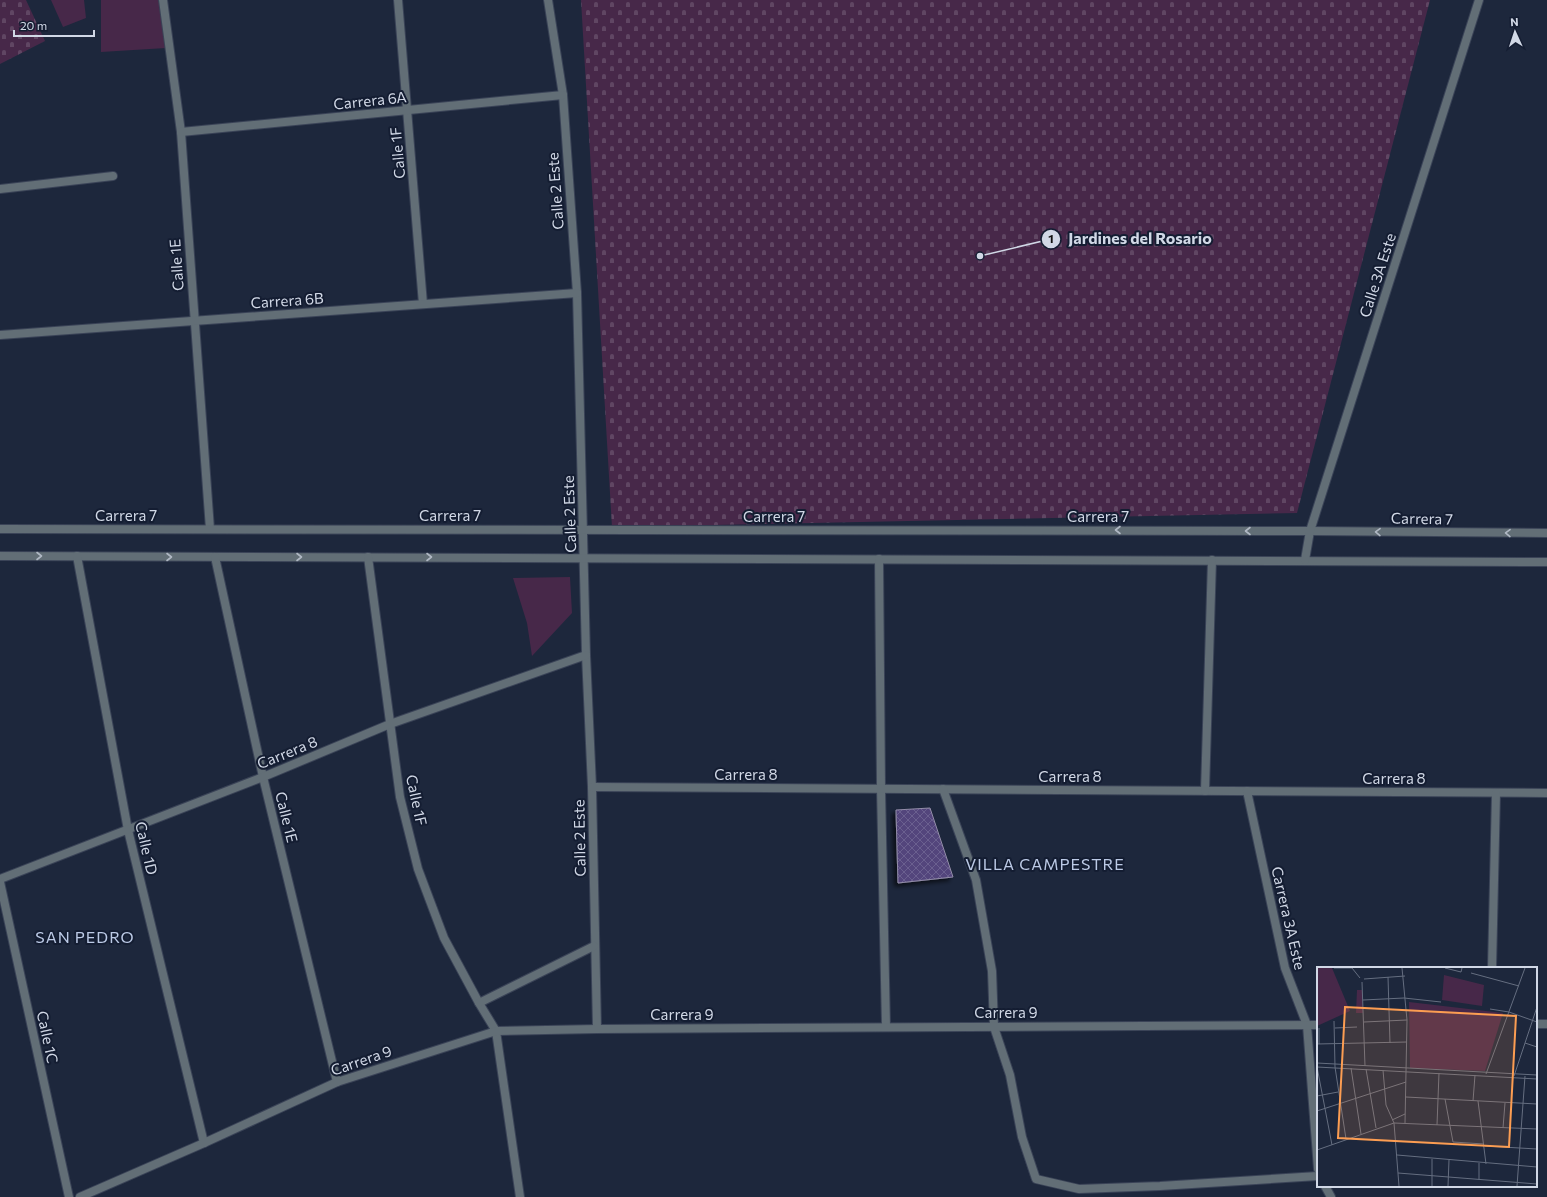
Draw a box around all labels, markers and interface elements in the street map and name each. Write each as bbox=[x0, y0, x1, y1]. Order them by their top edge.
scale bar bbox=[14, 12, 94, 38]
north arrow bbox=[1495, 12, 1535, 52]
text: N bbox=[1510, 15, 1519, 28]
text: 20 m bbox=[20, 18, 47, 32]
street label: Carrera 6A bbox=[333, 87, 407, 113]
street label: Calle 1F bbox=[386, 127, 408, 179]
street label: Calle 2 Este bbox=[543, 152, 567, 230]
callout: Jardines del Rosario bbox=[1041, 225, 1220, 253]
text: Jardines del Rosario bbox=[1068, 228, 1212, 247]
street label: Calle 3A Este bbox=[1355, 230, 1399, 319]
text: 1 bbox=[1048, 231, 1054, 245]
street label: Calle 1E bbox=[165, 238, 187, 291]
street label: Carrera 6B bbox=[250, 288, 324, 312]
street label: Calle 2 Este bbox=[559, 475, 579, 553]
street label: Carrera 7 bbox=[95, 506, 157, 524]
street label: Carrera 7 bbox=[419, 506, 481, 524]
street label: Carrera 7 bbox=[743, 507, 805, 525]
street label: Carrera 7 bbox=[1067, 507, 1129, 525]
street label: Carrera 7 bbox=[1391, 508, 1453, 528]
one-way arrow bbox=[1115, 526, 1121, 534]
one-way arrow bbox=[1245, 527, 1251, 535]
one-way arrow bbox=[1375, 527, 1381, 536]
one-way arrow bbox=[1505, 529, 1511, 537]
one-way arrow bbox=[36, 552, 42, 560]
one-way arrow bbox=[166, 552, 172, 561]
one-way arrow bbox=[296, 553, 302, 561]
one-way arrow bbox=[426, 553, 432, 561]
street label: Carrera 8 bbox=[254, 732, 320, 772]
street label: Carrera 8 bbox=[714, 765, 778, 783]
street label: Carrera 8 bbox=[1038, 767, 1102, 785]
street label: Carrera 8 bbox=[1362, 769, 1426, 787]
street label: Calle 1F bbox=[403, 773, 431, 827]
street label: Calle 1E bbox=[272, 790, 302, 844]
street label: Calle 2 Este bbox=[569, 799, 589, 877]
street label: Calle 1D bbox=[132, 820, 162, 876]
district label: VILLA CAMPESTRE bbox=[965, 854, 1125, 873]
street label: Carrera 3A Este bbox=[1268, 865, 1310, 971]
district label: SAN PEDRO bbox=[35, 927, 135, 946]
inset map bbox=[1317, 967, 1537, 1187]
street label: Carrera 9 bbox=[974, 1003, 1038, 1021]
street label: Carrera 9 bbox=[650, 1005, 714, 1023]
street label: Calle 1C bbox=[34, 1009, 62, 1065]
street label: Carrera 9 bbox=[328, 1041, 394, 1079]

